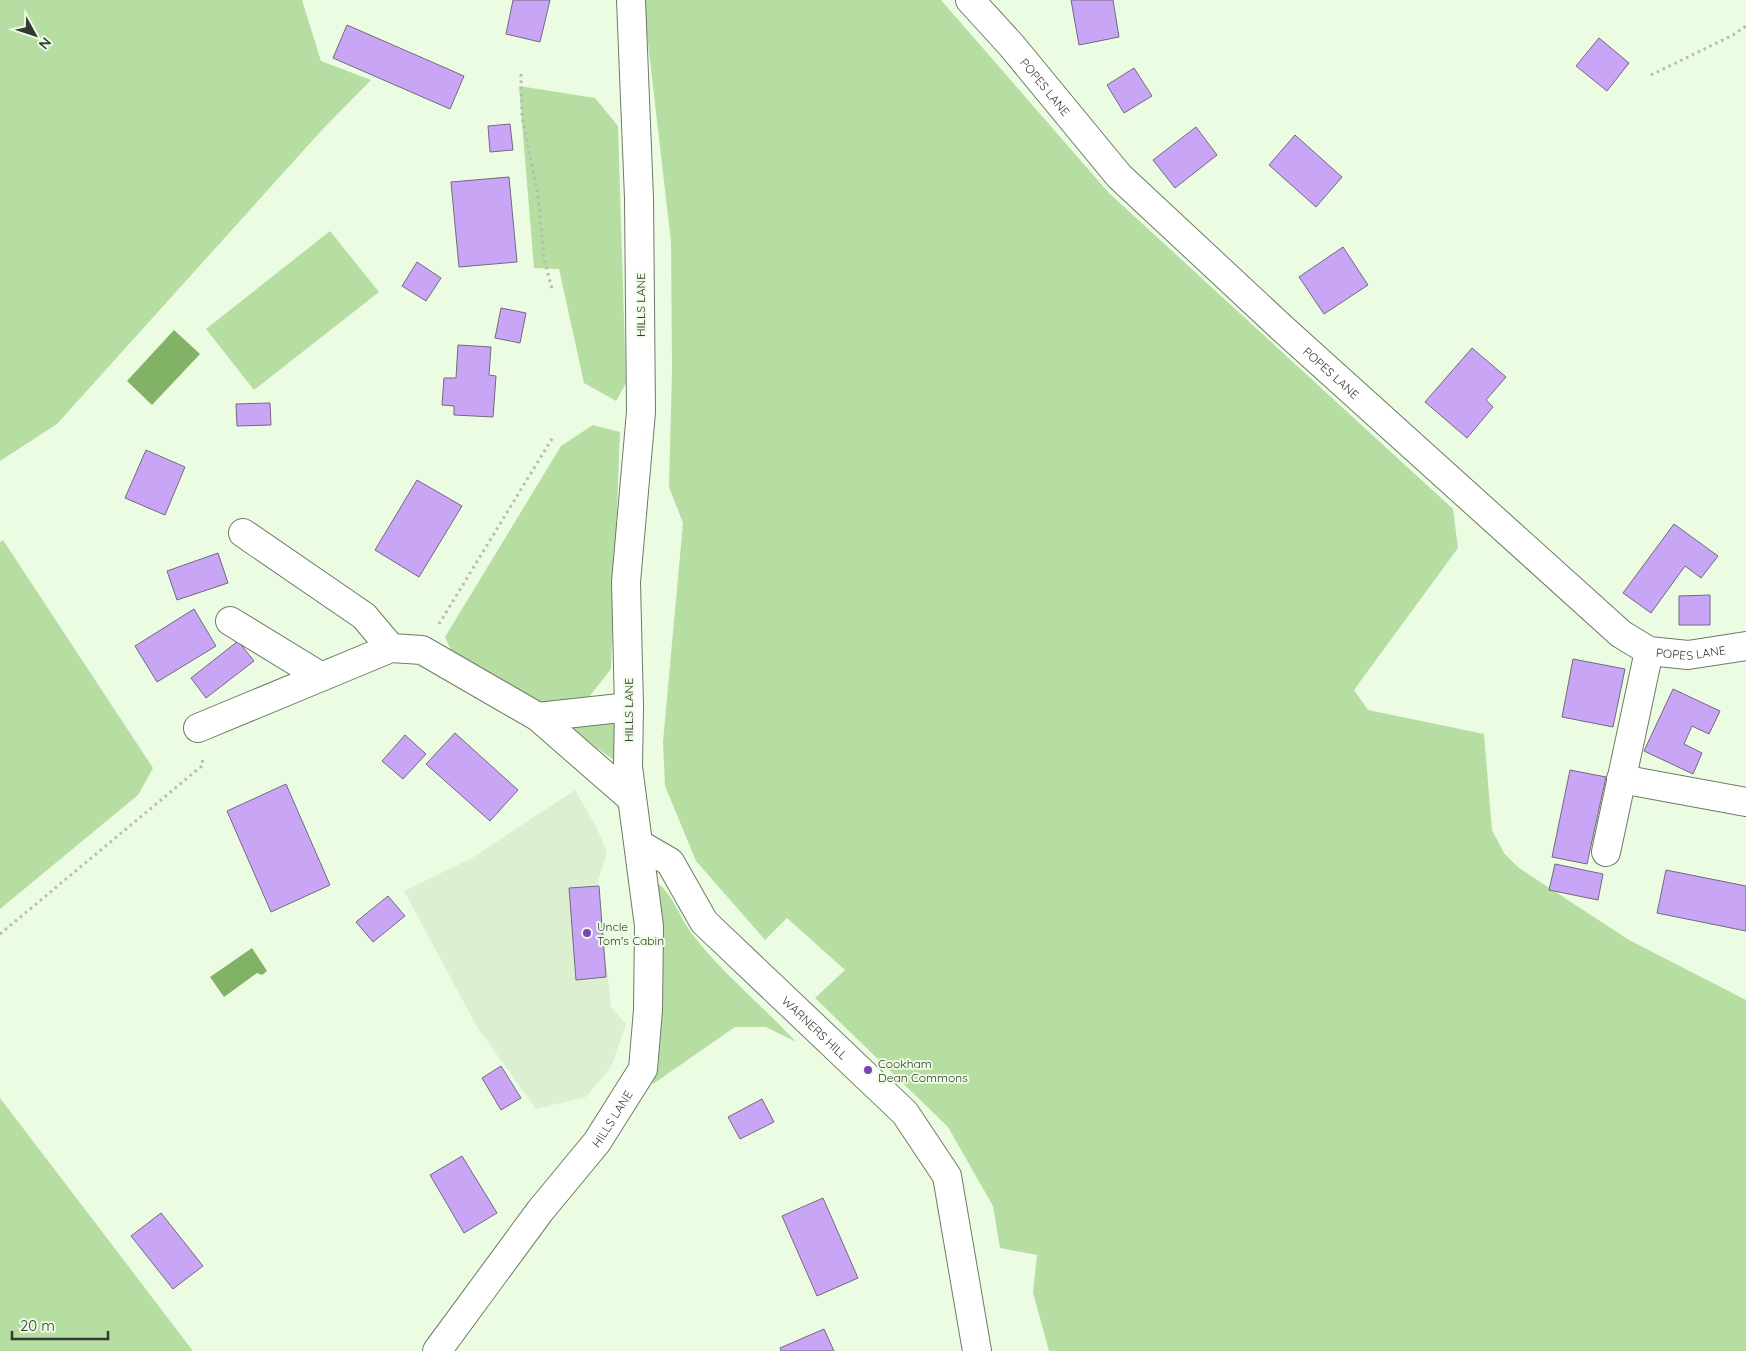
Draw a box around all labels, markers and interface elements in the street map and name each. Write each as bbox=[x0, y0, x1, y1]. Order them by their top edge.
north arrow bbox=[10, 10, 60, 60]
text: N bbox=[35, 34, 55, 53]
street label: POPES LANE bbox=[1017, 55, 1074, 119]
street label: HILLS LANE bbox=[633, 273, 648, 337]
street label: POPES LANE bbox=[1300, 343, 1363, 402]
street label: POPES LANE bbox=[1655, 642, 1727, 663]
street label: HILLS LANE bbox=[621, 678, 636, 742]
place label: Uncle Tom's Cabin bbox=[597, 919, 664, 948]
marker: Uncle Tom's Cabin bbox=[581, 927, 593, 939]
street label: WARNERS HILL bbox=[779, 993, 852, 1063]
place label: Cookham Dean Commons bbox=[878, 1056, 968, 1085]
marker: Cookham Dean Commons bbox=[862, 1064, 874, 1076]
street label: HILLS LANE bbox=[588, 1087, 635, 1150]
scale bar bbox=[12, 1308, 109, 1340]
text: 20 m bbox=[20, 1316, 55, 1335]

